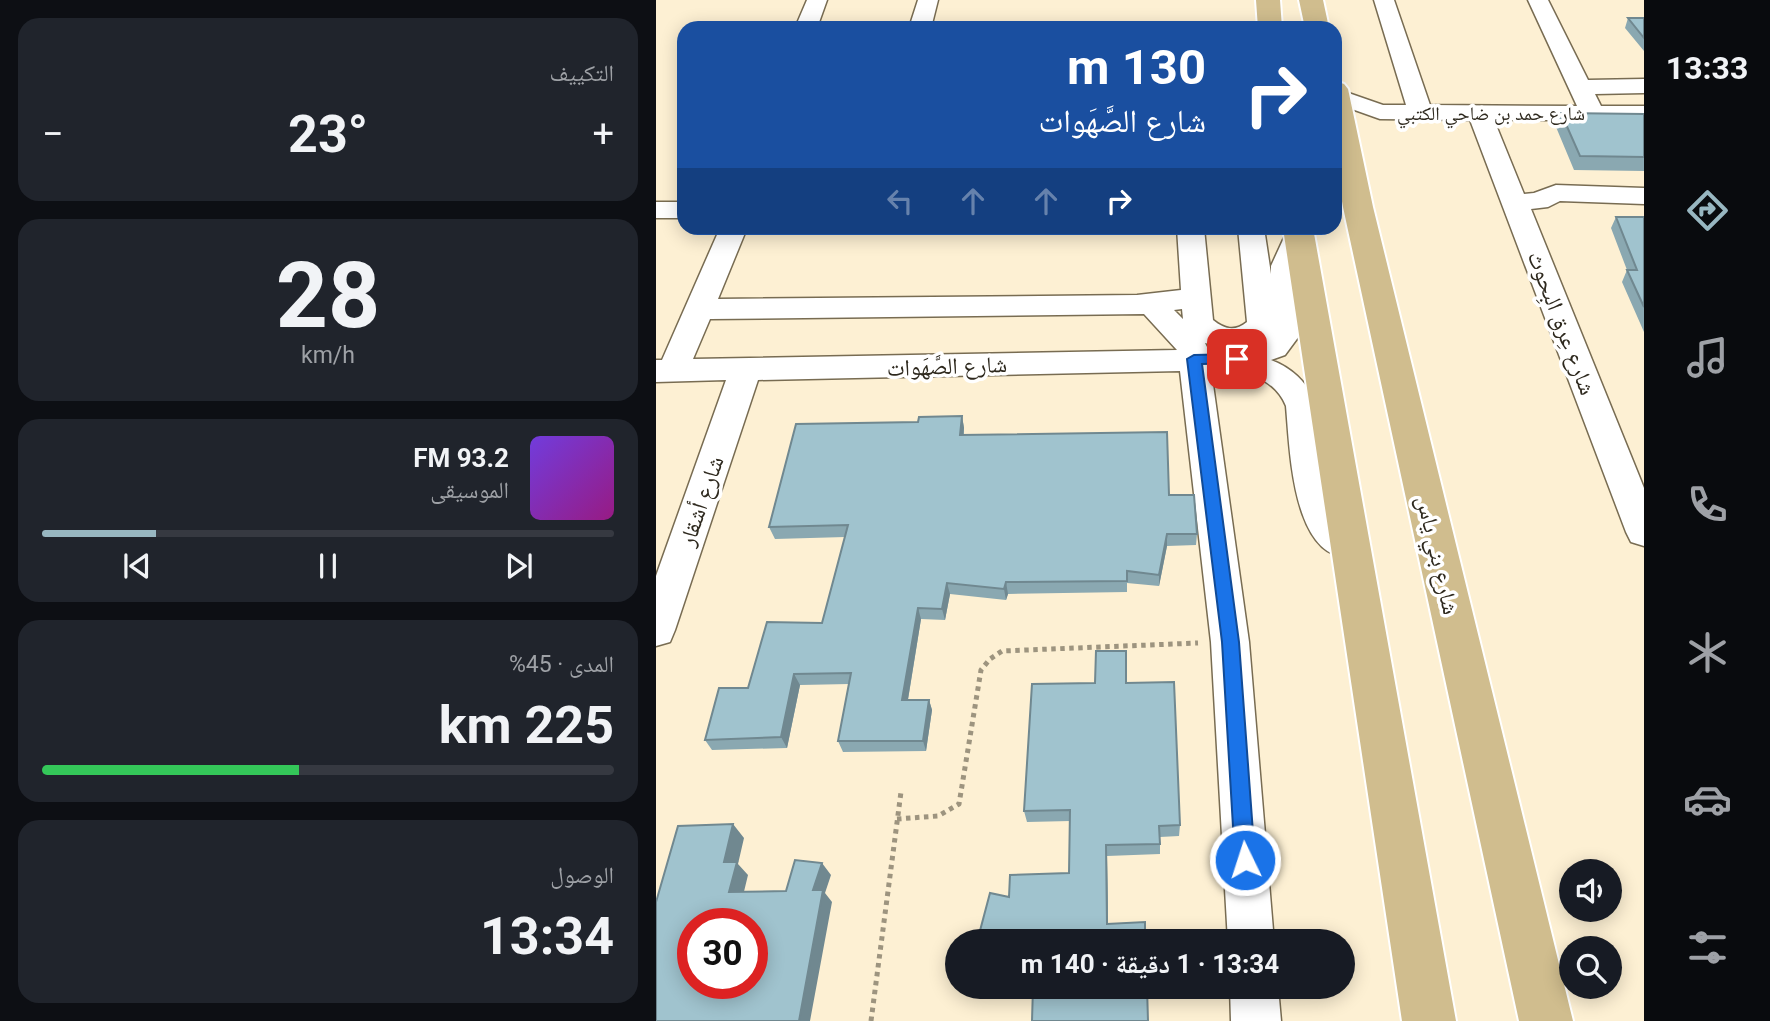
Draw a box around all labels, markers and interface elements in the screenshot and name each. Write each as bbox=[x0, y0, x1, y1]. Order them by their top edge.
text: 130 m bbox=[1067, 39, 1206, 96]
icon: right bbox=[1230, 49, 1321, 140]
text: 13:33 bbox=[1666, 49, 1748, 87]
text: التكييف bbox=[549, 60, 614, 87]
text: شارع الصَّهَوات bbox=[1038, 102, 1206, 140]
street label: شارع حمد بن ضاحي الكتبي bbox=[1397, 102, 1585, 129]
text: 23° bbox=[288, 104, 368, 165]
text: − bbox=[42, 112, 64, 156]
text: + bbox=[592, 112, 614, 156]
icon: left bbox=[881, 182, 919, 220]
icon: ahead bbox=[954, 182, 992, 220]
icon: ahead bbox=[1027, 182, 1065, 220]
icon: right bbox=[1100, 182, 1138, 220]
icon: directions bbox=[1683, 186, 1732, 235]
text: 28 bbox=[276, 243, 380, 349]
street label: شارع عِرق البِحوث bbox=[1519, 247, 1601, 400]
pin bbox=[1207, 329, 1267, 389]
icon: music bbox=[1683, 333, 1732, 382]
icon: arrive bbox=[1218, 340, 1256, 378]
text: km/h bbox=[301, 342, 355, 369]
street label: شارع الصَّهَوات bbox=[886, 351, 1008, 383]
text: 93.2 FM bbox=[413, 443, 509, 473]
street label: شارع أشقار bbox=[673, 452, 730, 551]
text: الموسيقى bbox=[430, 477, 509, 504]
icon: phone bbox=[1683, 480, 1732, 529]
street label: شارع بني ياس bbox=[1406, 493, 1464, 618]
icon: previous bbox=[118, 547, 156, 585]
icon: pause bbox=[309, 547, 347, 585]
icon: next bbox=[500, 547, 538, 585]
icon: climate bbox=[1683, 628, 1732, 677]
text: المدى · 45% bbox=[509, 651, 614, 678]
text: 225 km bbox=[439, 695, 614, 756]
icon: car bbox=[1683, 775, 1732, 824]
position arrow bbox=[1208, 823, 1282, 897]
map controls bbox=[1559, 859, 1622, 999]
button: sound bbox=[1559, 859, 1622, 922]
text: الوصول bbox=[550, 862, 614, 889]
text: 13:34 bbox=[480, 906, 614, 967]
speed limit sign: 30 bbox=[677, 908, 768, 999]
icon: filters bbox=[1683, 923, 1732, 972]
button: search bbox=[1559, 936, 1622, 999]
text: 13:34 · 1 دقيقة · 140 m bbox=[1021, 949, 1279, 979]

